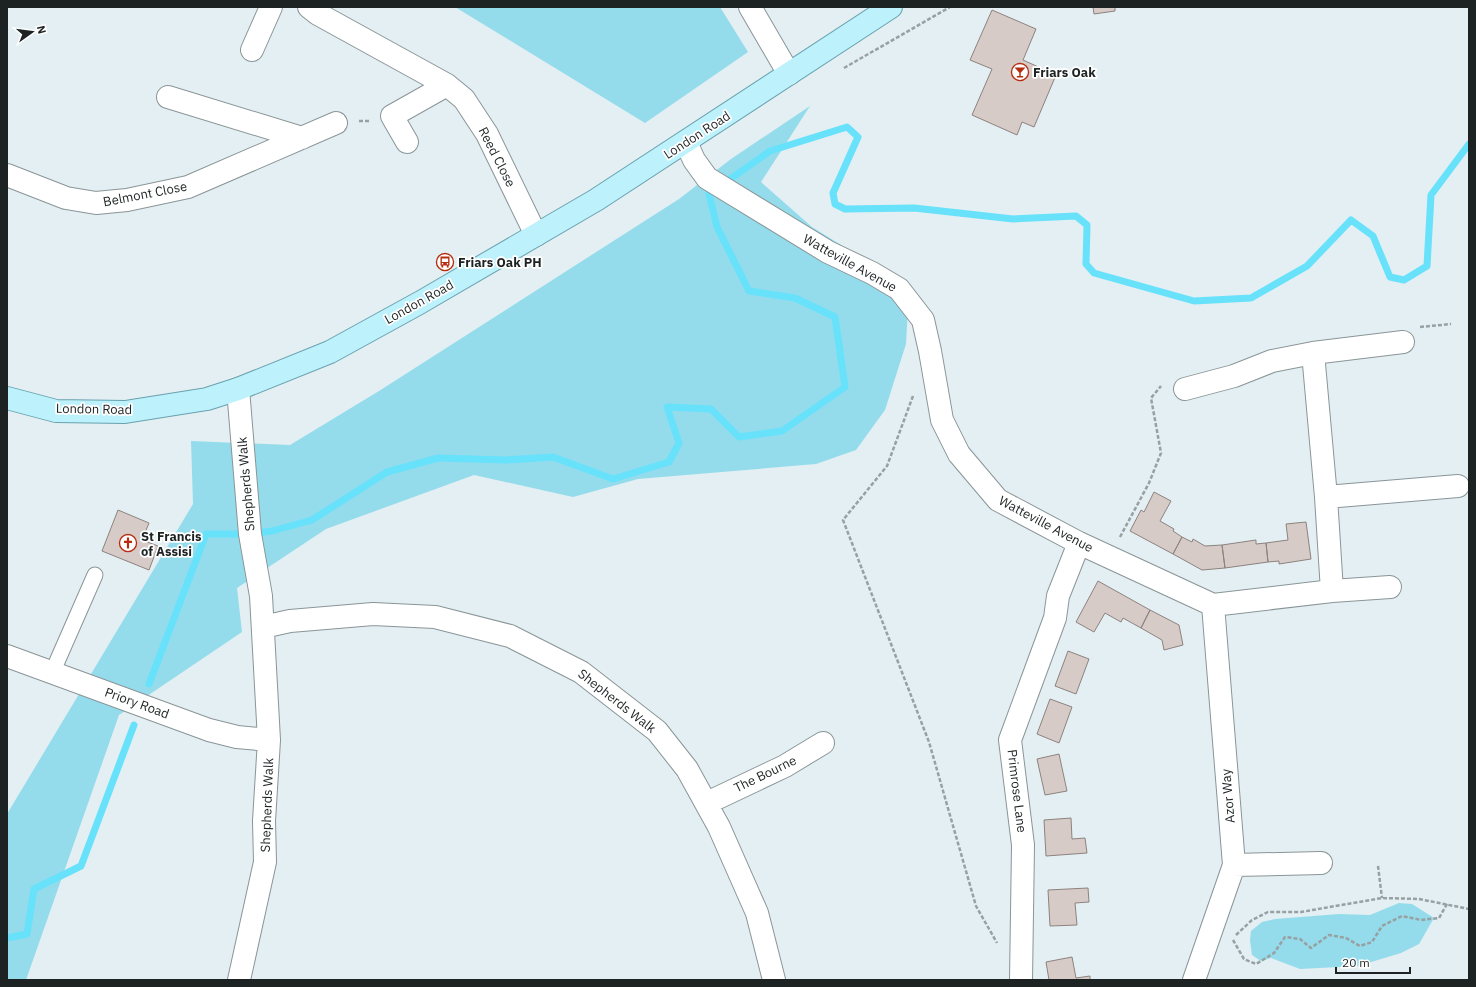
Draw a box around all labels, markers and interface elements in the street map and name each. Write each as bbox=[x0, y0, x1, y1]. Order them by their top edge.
north arrow bbox=[12, 12, 52, 52]
text: N bbox=[34, 24, 49, 35]
bar icon: Friars Oak bbox=[1010, 62, 1030, 82]
place label: Friars Oak bbox=[1033, 64, 1096, 81]
street label: London Road bbox=[660, 107, 734, 163]
street label: Reed Close bbox=[475, 124, 519, 190]
street label: Belmont Close bbox=[102, 178, 188, 210]
street label: Watteville Avenue bbox=[800, 230, 900, 296]
bus stop icon: Friars Oak PH bbox=[435, 252, 455, 272]
place label: Friars Oak PH bbox=[458, 254, 542, 271]
street label: London Road bbox=[382, 276, 456, 328]
street label: London Road bbox=[56, 400, 132, 418]
street label: Shepherds Walk bbox=[233, 436, 259, 532]
street label: Watteville Avenue bbox=[996, 492, 1096, 556]
place label: St Francis of Assisi bbox=[141, 528, 202, 560]
church icon: St Francis of Assisi bbox=[118, 533, 138, 553]
street label: Shepherds Walk bbox=[575, 665, 660, 737]
street label: Priory Road bbox=[102, 683, 172, 723]
street label: Primrose Lane bbox=[1003, 748, 1031, 834]
street label: The Bourne bbox=[731, 752, 799, 796]
street label: Shepherds Walk bbox=[257, 757, 277, 853]
street label: Azor Way bbox=[1217, 768, 1239, 824]
scale bar bbox=[1336, 949, 1410, 975]
text: 20 m bbox=[1342, 955, 1370, 970]

